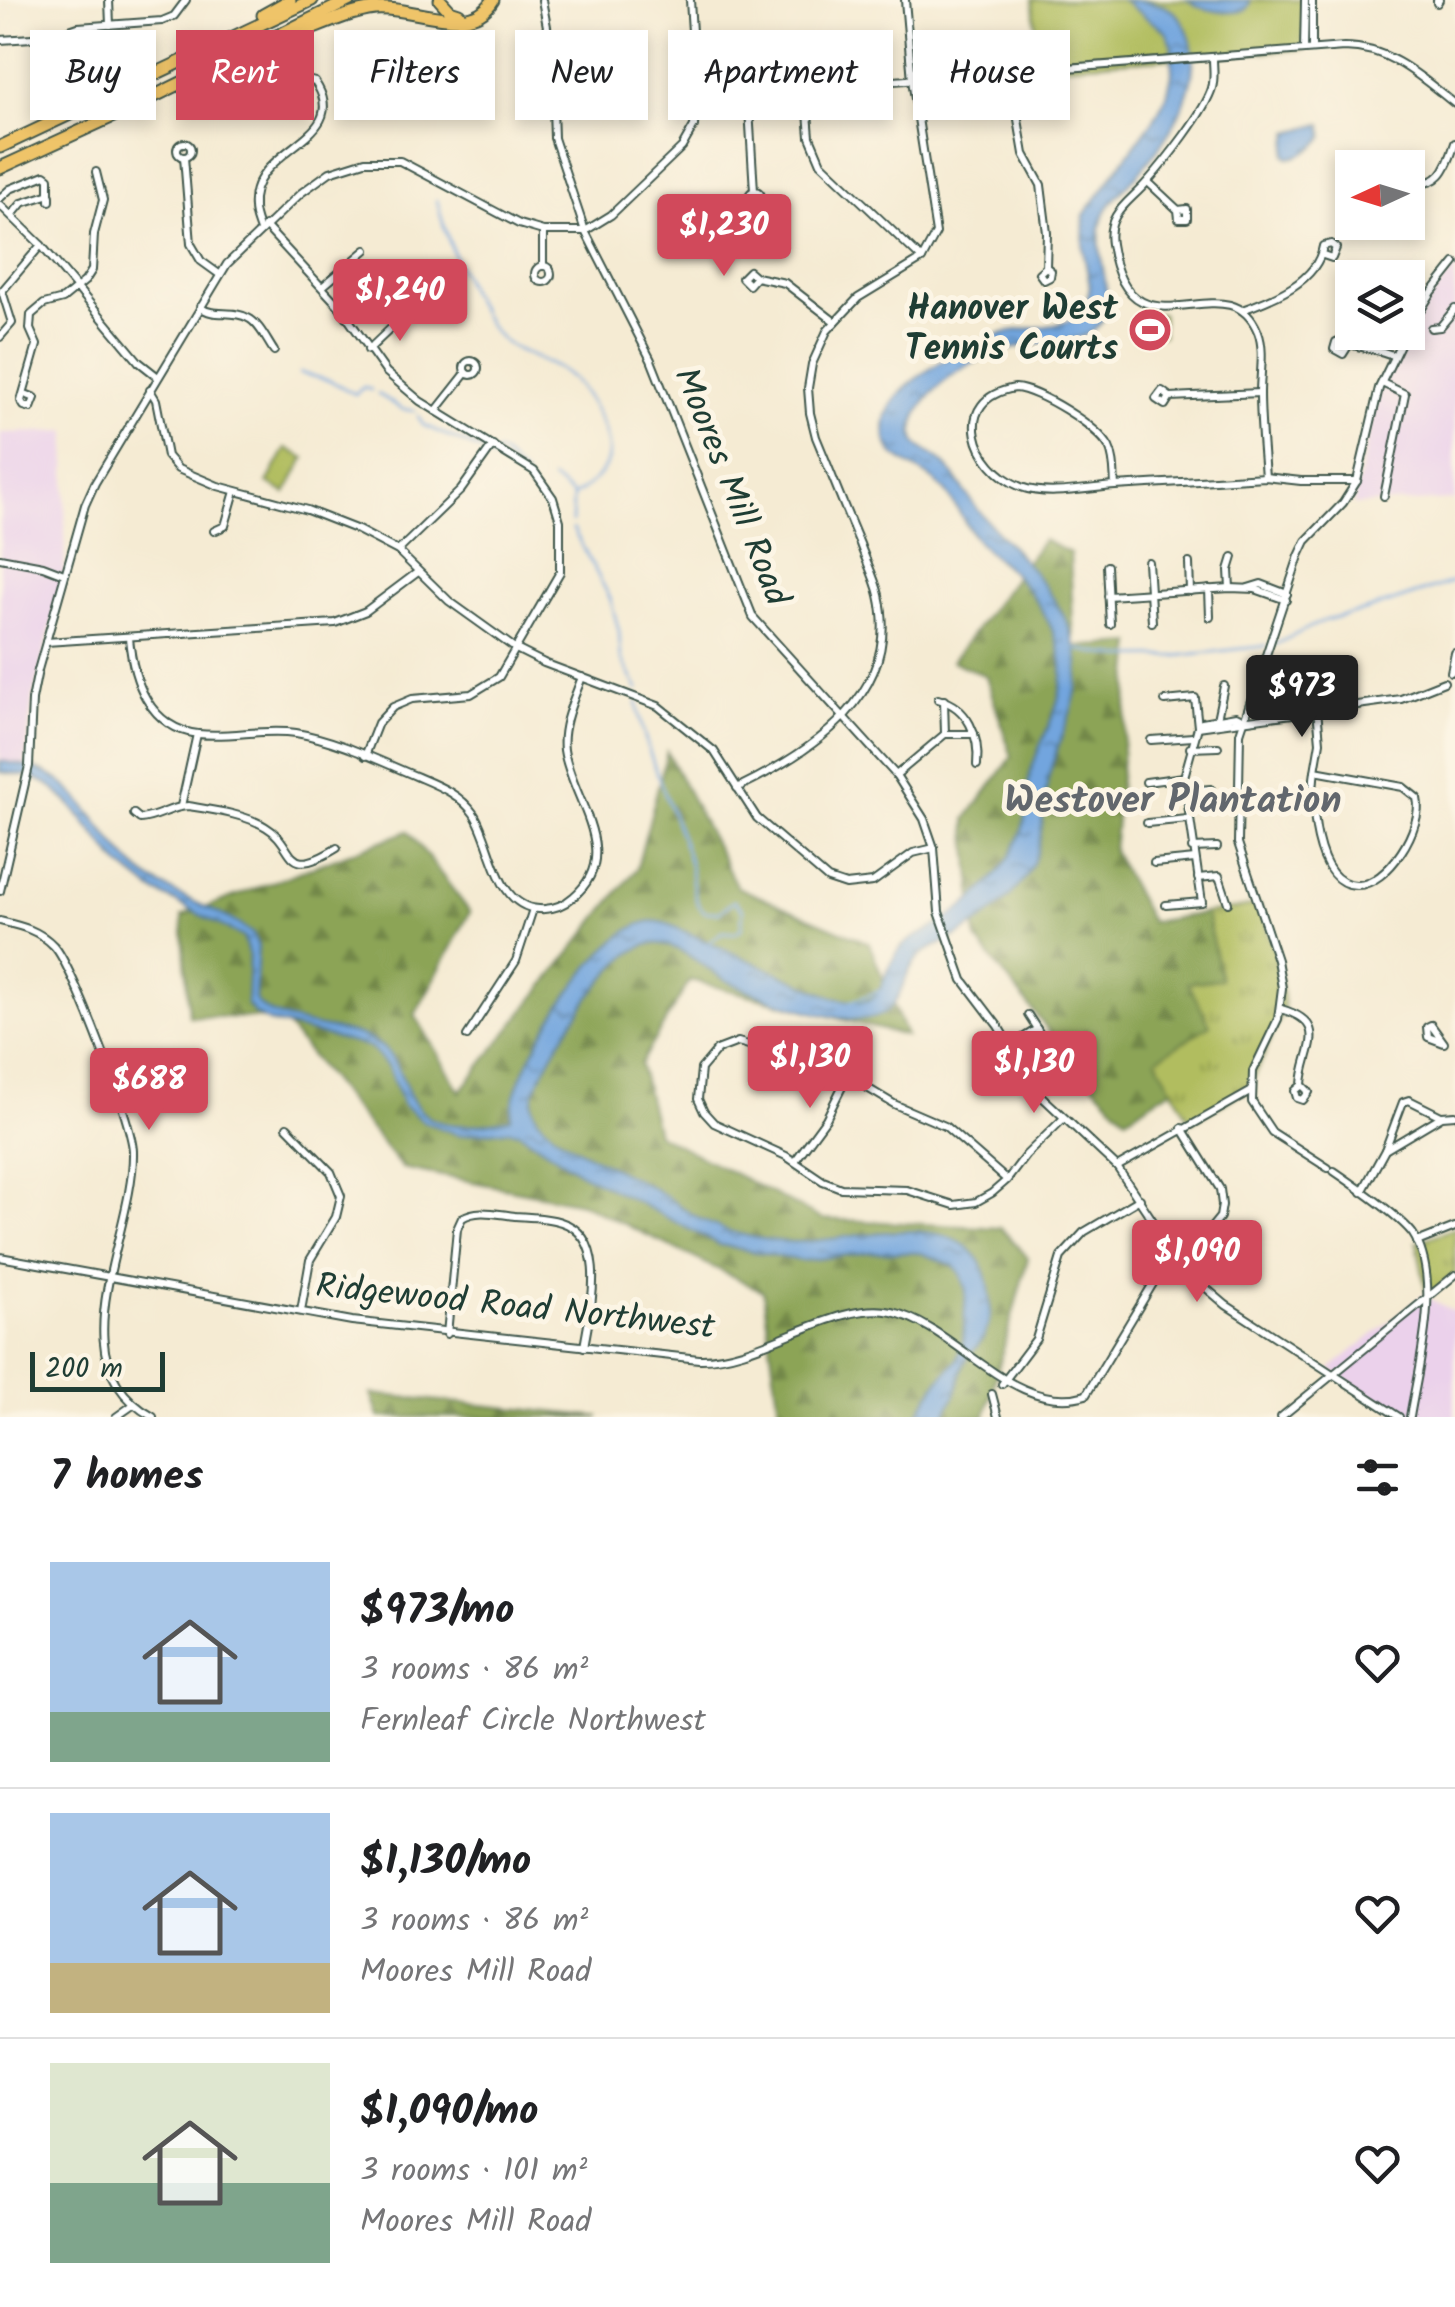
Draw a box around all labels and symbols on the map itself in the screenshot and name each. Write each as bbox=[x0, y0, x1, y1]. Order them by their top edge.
north arrow bbox=[1335, 150, 1425, 240]
pin: $1,230 bbox=[643, 194, 805, 279]
pin: $1,240 bbox=[319, 259, 481, 344]
place label: Hanover West Tennis Courts bbox=[905, 282, 1119, 378]
sports icon: Hanover West Tennis Courts bbox=[1127, 307, 1173, 353]
street label: Moores Mill Road bbox=[657, 359, 804, 616]
pin: $973 bbox=[1243, 655, 1361, 740]
district label: Westover Plantation bbox=[1005, 772, 1341, 832]
pin: $1,130 bbox=[729, 1026, 891, 1111]
pin: $1,130 bbox=[953, 1031, 1115, 1116]
pin: $688 bbox=[90, 1048, 208, 1133]
pin: $1,090 bbox=[1116, 1220, 1278, 1305]
street label: Ridgewood Road Northwest bbox=[313, 1259, 718, 1357]
scale bar bbox=[30, 1347, 165, 1392]

